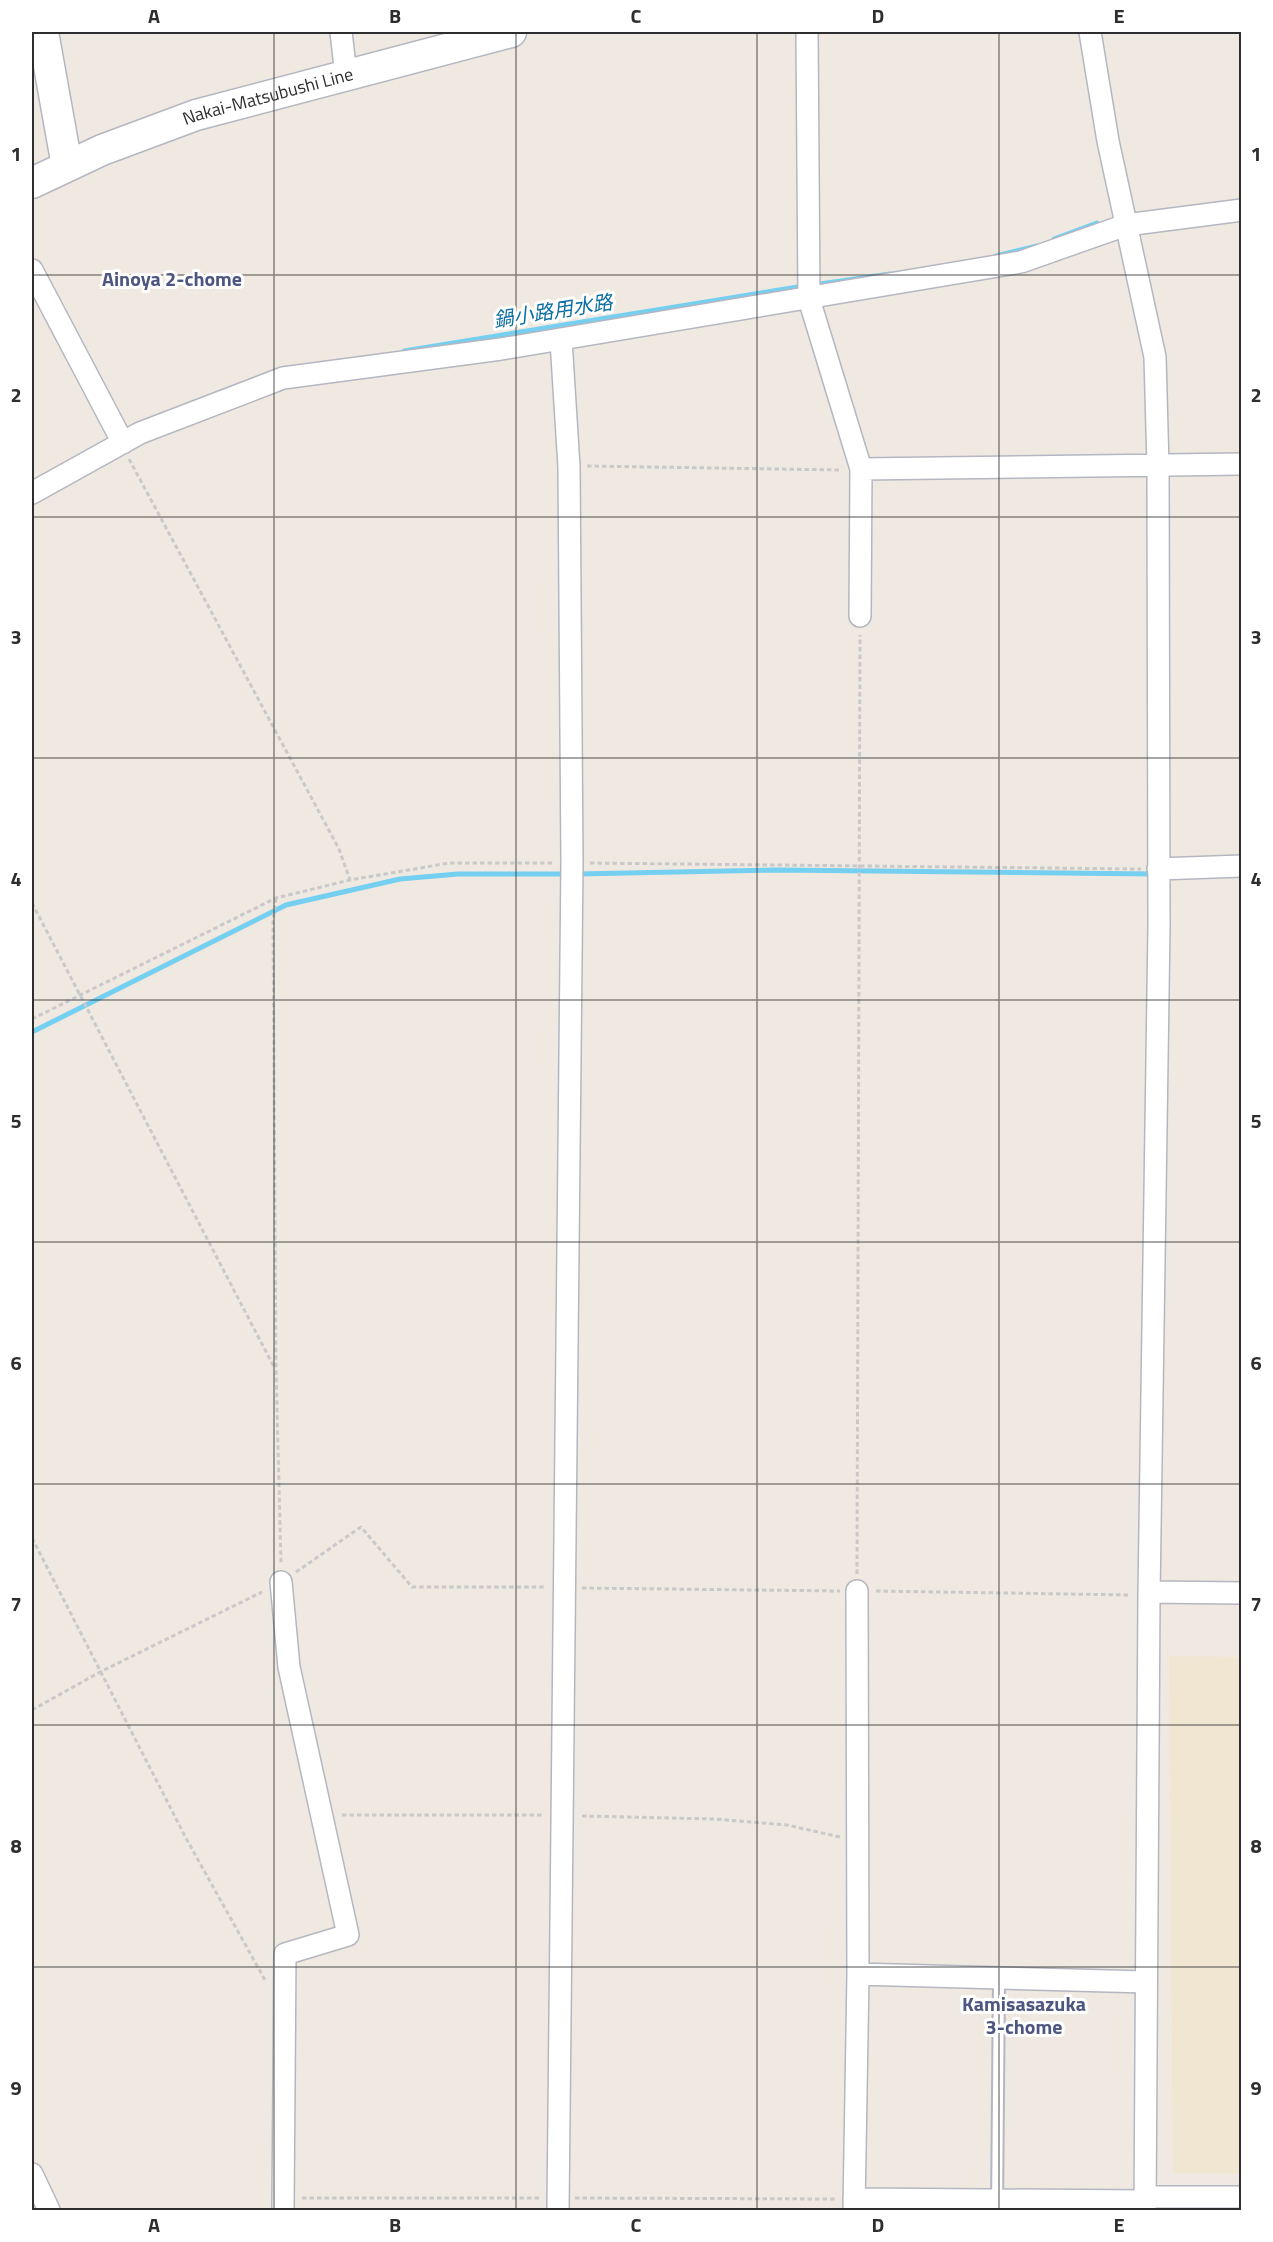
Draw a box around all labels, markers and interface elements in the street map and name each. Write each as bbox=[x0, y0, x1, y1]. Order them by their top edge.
text: A bbox=[148, 0, 160, 31]
text: B bbox=[389, 0, 401, 31]
text: C bbox=[631, 0, 642, 31]
text: D bbox=[872, 0, 884, 31]
text: E bbox=[1113, 0, 1125, 31]
street label: Nakai-Matsubushi Line bbox=[179, 60, 356, 132]
text: 1 bbox=[10, 138, 22, 169]
text: 1 bbox=[1250, 138, 1262, 169]
district label: Ainoya 2-chome bbox=[102, 263, 242, 294]
water label: 鍋小路用水路 bbox=[491, 285, 617, 335]
text: 2 bbox=[10, 379, 22, 410]
text: 2 bbox=[1250, 379, 1262, 410]
text: 3 bbox=[10, 621, 22, 652]
text: 3 bbox=[1250, 621, 1262, 652]
text: 4 bbox=[10, 863, 22, 894]
text: 4 bbox=[1250, 863, 1262, 894]
text: 5 bbox=[10, 1105, 22, 1136]
text: 5 bbox=[1250, 1105, 1262, 1136]
text: 6 bbox=[10, 1347, 22, 1378]
text: 6 bbox=[1250, 1347, 1262, 1378]
text: 7 bbox=[10, 1588, 22, 1619]
text: 7 bbox=[1250, 1588, 1262, 1619]
text: 8 bbox=[10, 1830, 22, 1861]
text: 8 bbox=[1250, 1830, 1262, 1861]
district label: Kamisasazuka 3-chome bbox=[962, 1988, 1086, 2042]
text: 9 bbox=[10, 2072, 22, 2103]
text: 9 bbox=[1250, 2072, 1262, 2103]
text: A bbox=[148, 2209, 160, 2240]
text: B bbox=[389, 2209, 401, 2240]
text: C bbox=[631, 2209, 642, 2240]
text: D bbox=[872, 2209, 884, 2240]
text: E bbox=[1113, 2209, 1125, 2240]

